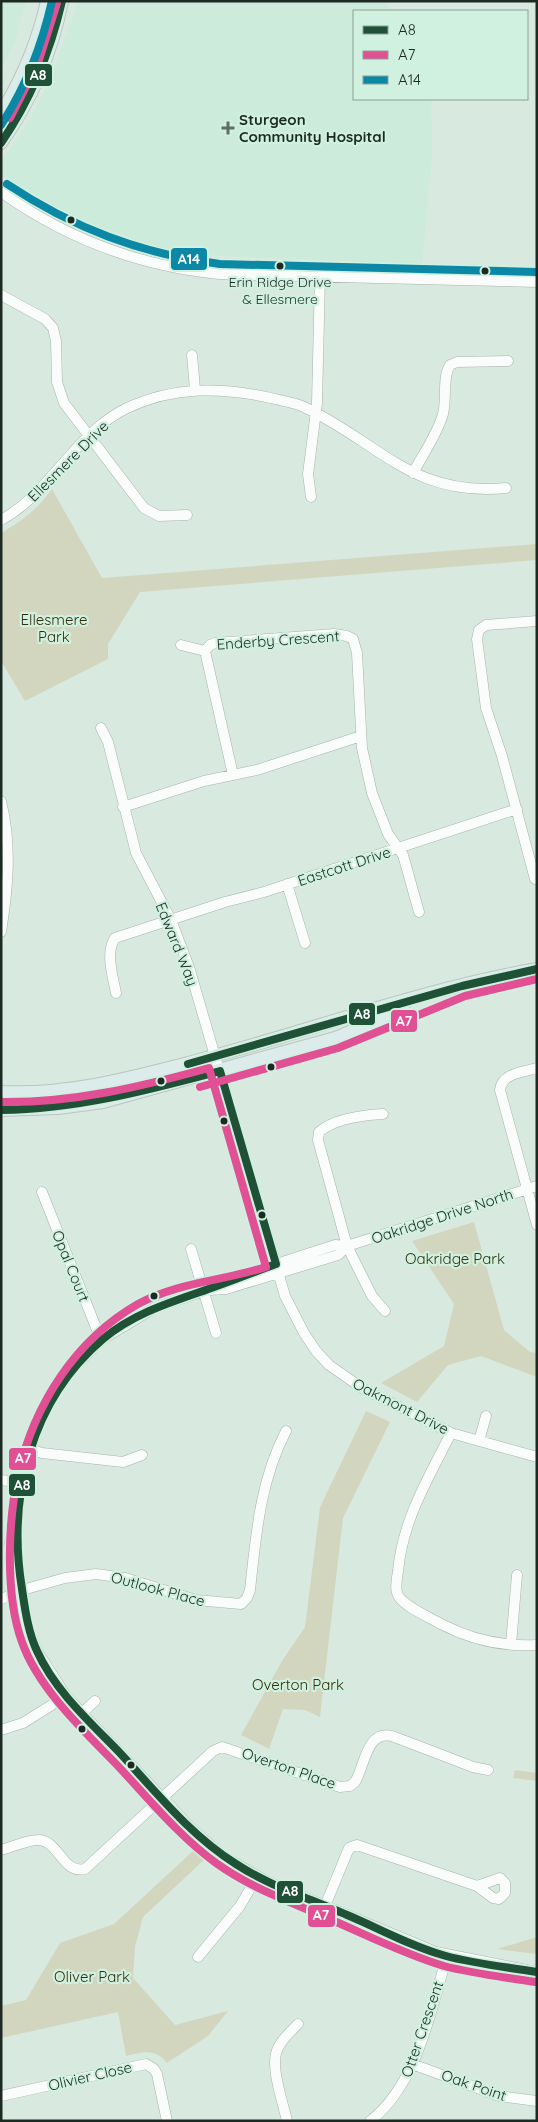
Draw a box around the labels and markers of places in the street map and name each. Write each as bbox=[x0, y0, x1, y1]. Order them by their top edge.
place label: Sturgeon Community Hospital bbox=[239, 110, 386, 146]
marker: Sturgeon Community Hospital bbox=[221, 121, 235, 135]
unlabelled marker bbox=[66, 215, 76, 225]
marker: Erin Ridge Drive & Ellesmere bbox=[275, 261, 285, 271]
unlabelled marker bbox=[480, 266, 490, 276]
place label: Erin Ridge Drive & Ellesmere bbox=[229, 273, 332, 308]
unlabelled marker bbox=[266, 1062, 276, 1072]
unlabelled marker bbox=[156, 1076, 166, 1086]
unlabelled marker bbox=[219, 1116, 229, 1126]
unlabelled marker bbox=[257, 1210, 267, 1220]
unlabelled marker bbox=[149, 1291, 159, 1301]
unlabelled marker bbox=[77, 1724, 87, 1734]
unlabelled marker bbox=[126, 1760, 136, 1770]

